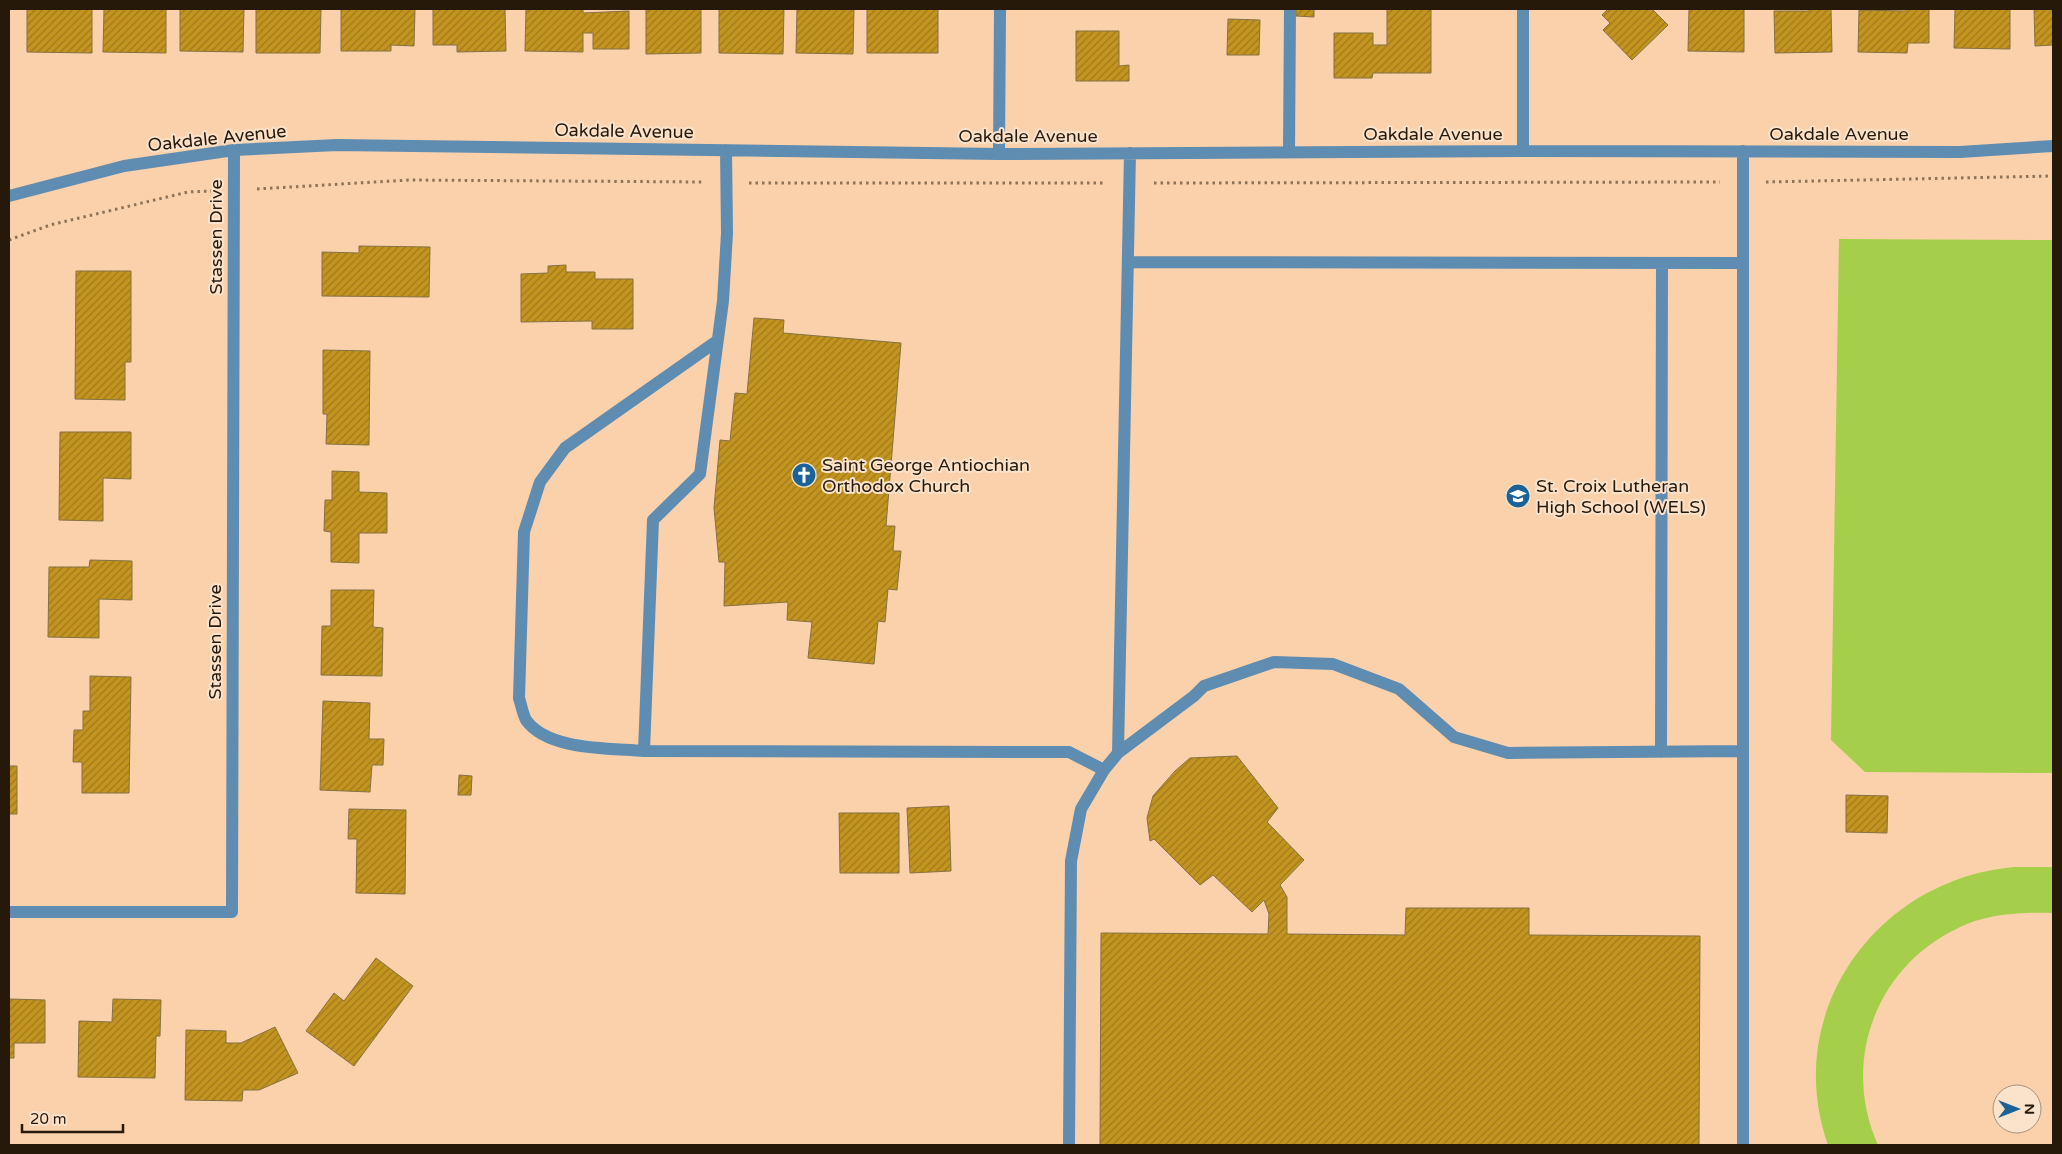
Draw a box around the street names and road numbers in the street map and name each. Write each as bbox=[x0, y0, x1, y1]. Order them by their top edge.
street label: Oakdale Avenue bbox=[554, 119, 694, 143]
street label: Oakdale Avenue bbox=[147, 120, 287, 156]
street label: Oakdale Avenue bbox=[1363, 123, 1503, 145]
street label: Oakdale Avenue bbox=[1769, 123, 1909, 145]
street label: Oakdale Avenue bbox=[958, 125, 1098, 147]
street label: Stassen Drive bbox=[205, 179, 227, 295]
street label: Stassen Drive bbox=[204, 584, 226, 700]

